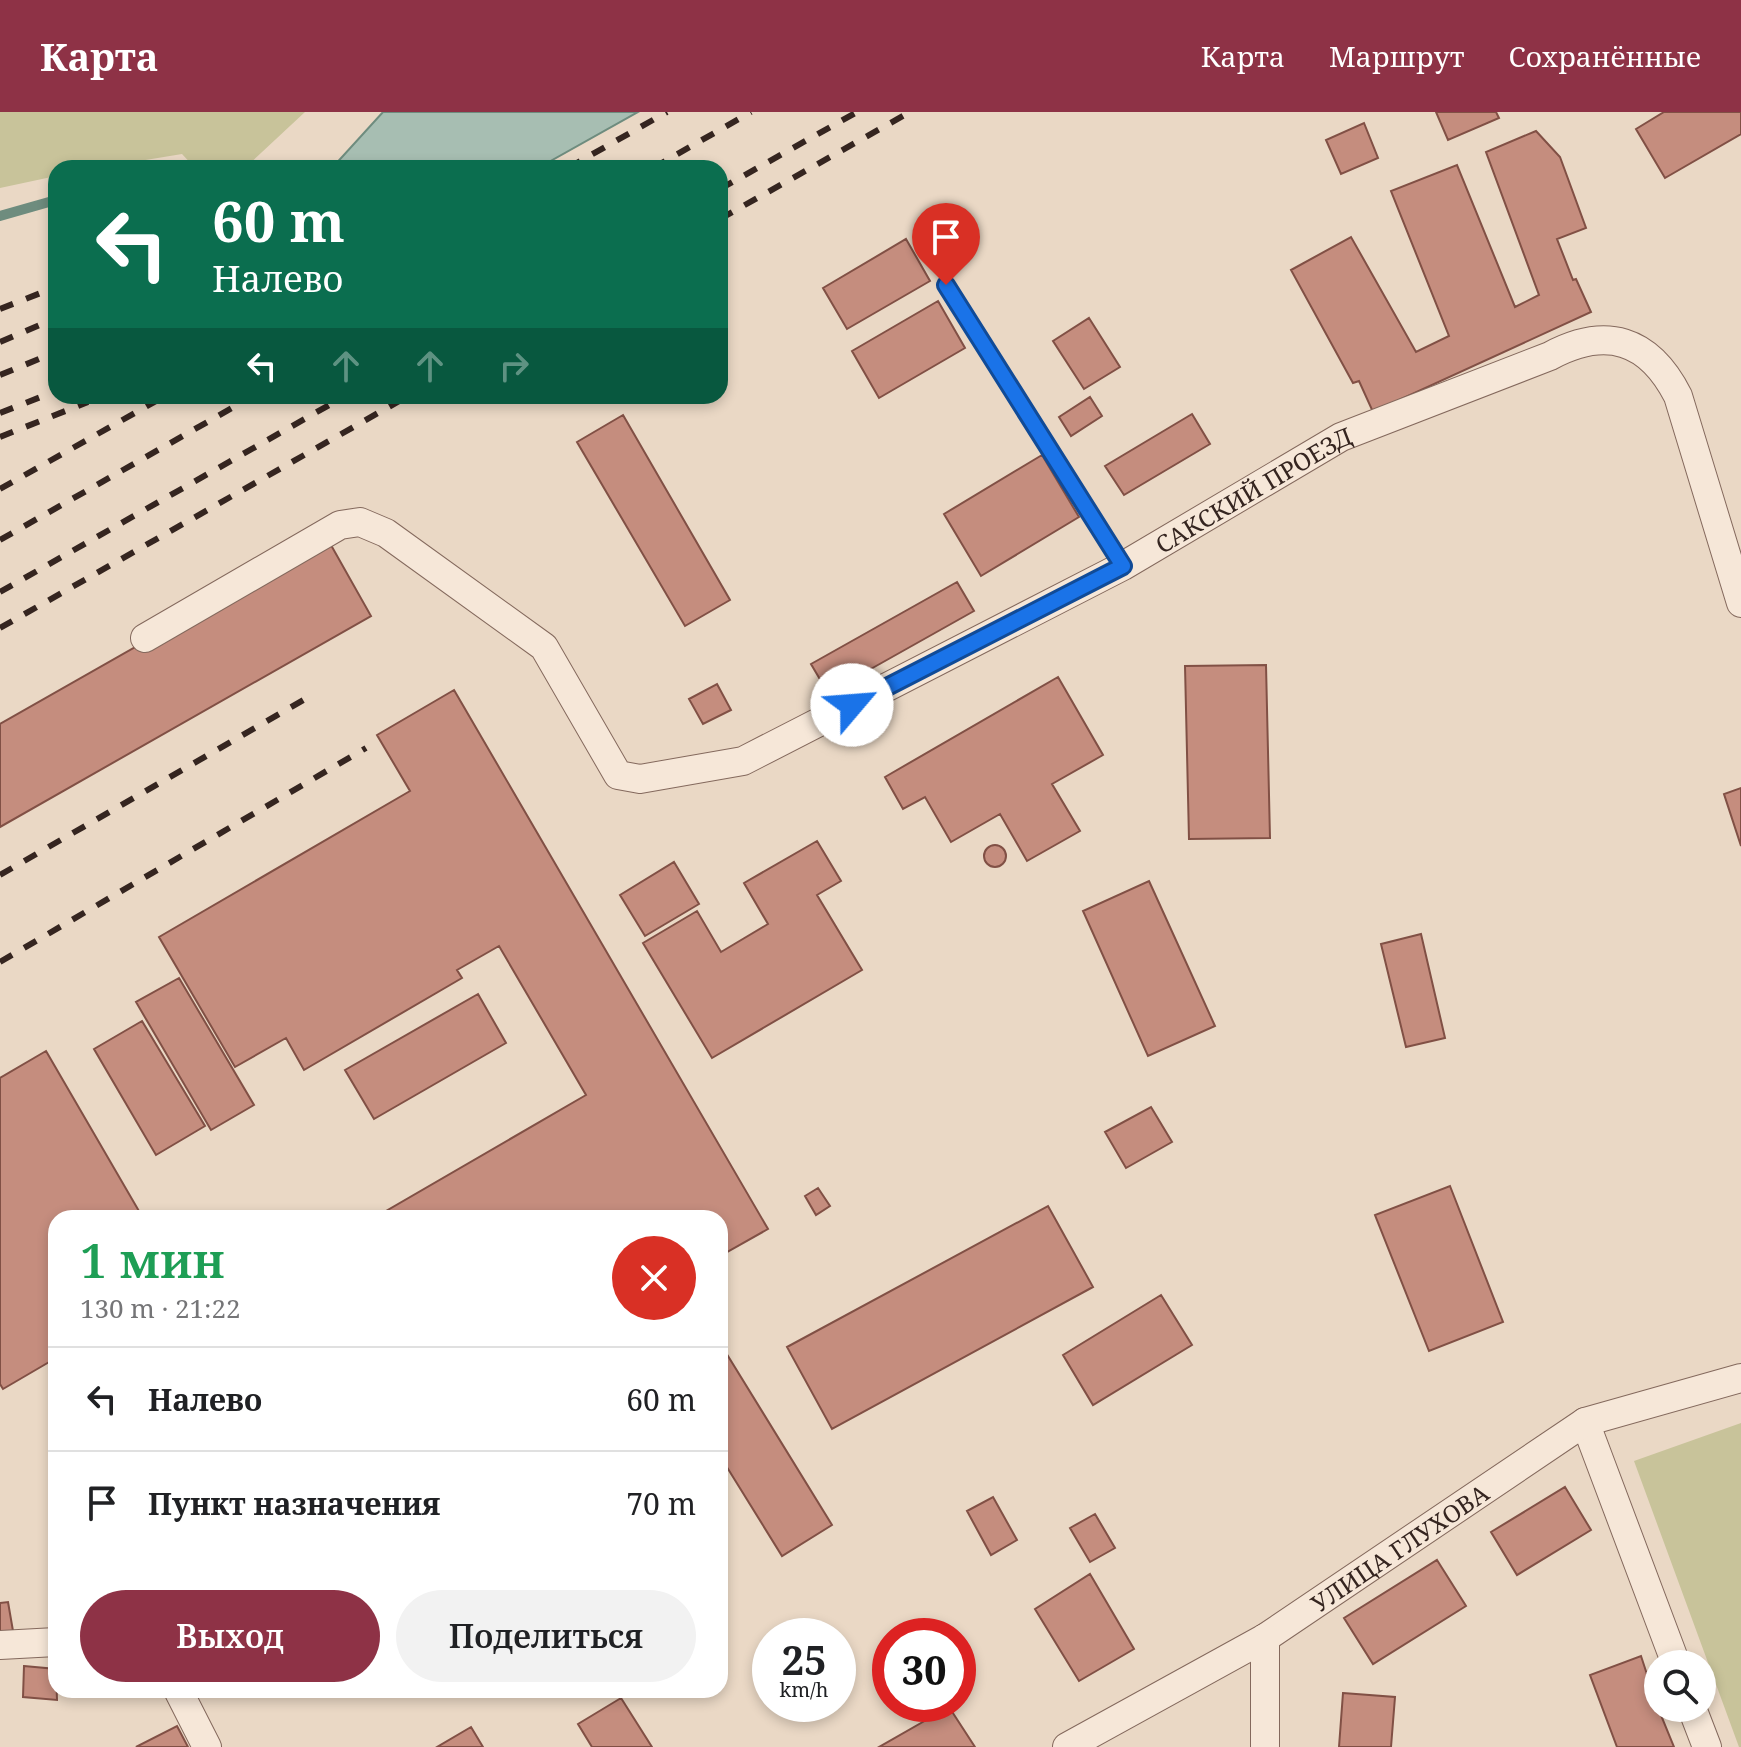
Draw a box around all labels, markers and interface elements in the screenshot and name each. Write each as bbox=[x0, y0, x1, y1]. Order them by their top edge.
text: Карта bbox=[40, 30, 158, 82]
text: Карта bbox=[1201, 37, 1285, 75]
text: Маршрут bbox=[1329, 37, 1464, 75]
text: Сохранённые bbox=[1508, 37, 1701, 75]
text: 60 m bbox=[212, 182, 345, 258]
icon: left bbox=[80, 192, 184, 296]
pin bbox=[912, 203, 980, 285]
icon: arrive bbox=[924, 215, 968, 259]
text: Налево bbox=[212, 254, 343, 303]
icon: left bbox=[240, 344, 284, 388]
icon: ahead bbox=[324, 344, 368, 388]
icon: ahead bbox=[408, 344, 452, 388]
icon: right bbox=[492, 344, 536, 388]
street label: САКСКИЙ ПРОЕЗД bbox=[1149, 418, 1356, 560]
position arrow bbox=[810, 663, 894, 747]
text: 1 мин bbox=[80, 1227, 225, 1292]
button: close bbox=[612, 1236, 696, 1320]
text: 130 m · 21:22 bbox=[80, 1290, 241, 1326]
icon: left bbox=[80, 1377, 124, 1421]
text: Налево bbox=[148, 1379, 262, 1420]
text: 60 m bbox=[626, 1379, 696, 1420]
street label: УЛИЦА ГЛУХОВА bbox=[1304, 1476, 1495, 1619]
icon: arrive bbox=[80, 1481, 124, 1525]
text: Пункт назначения bbox=[148, 1483, 440, 1524]
text: 70 m bbox=[626, 1483, 696, 1524]
button: Выход bbox=[80, 1590, 380, 1682]
button: Поделиться bbox=[396, 1590, 696, 1682]
speed limit sign: 30 bbox=[872, 1618, 976, 1722]
text: 25 bbox=[781, 1632, 827, 1687]
map controls bbox=[1644, 1650, 1716, 1722]
button: search bbox=[1644, 1650, 1716, 1722]
text: km/h bbox=[779, 1676, 829, 1703]

